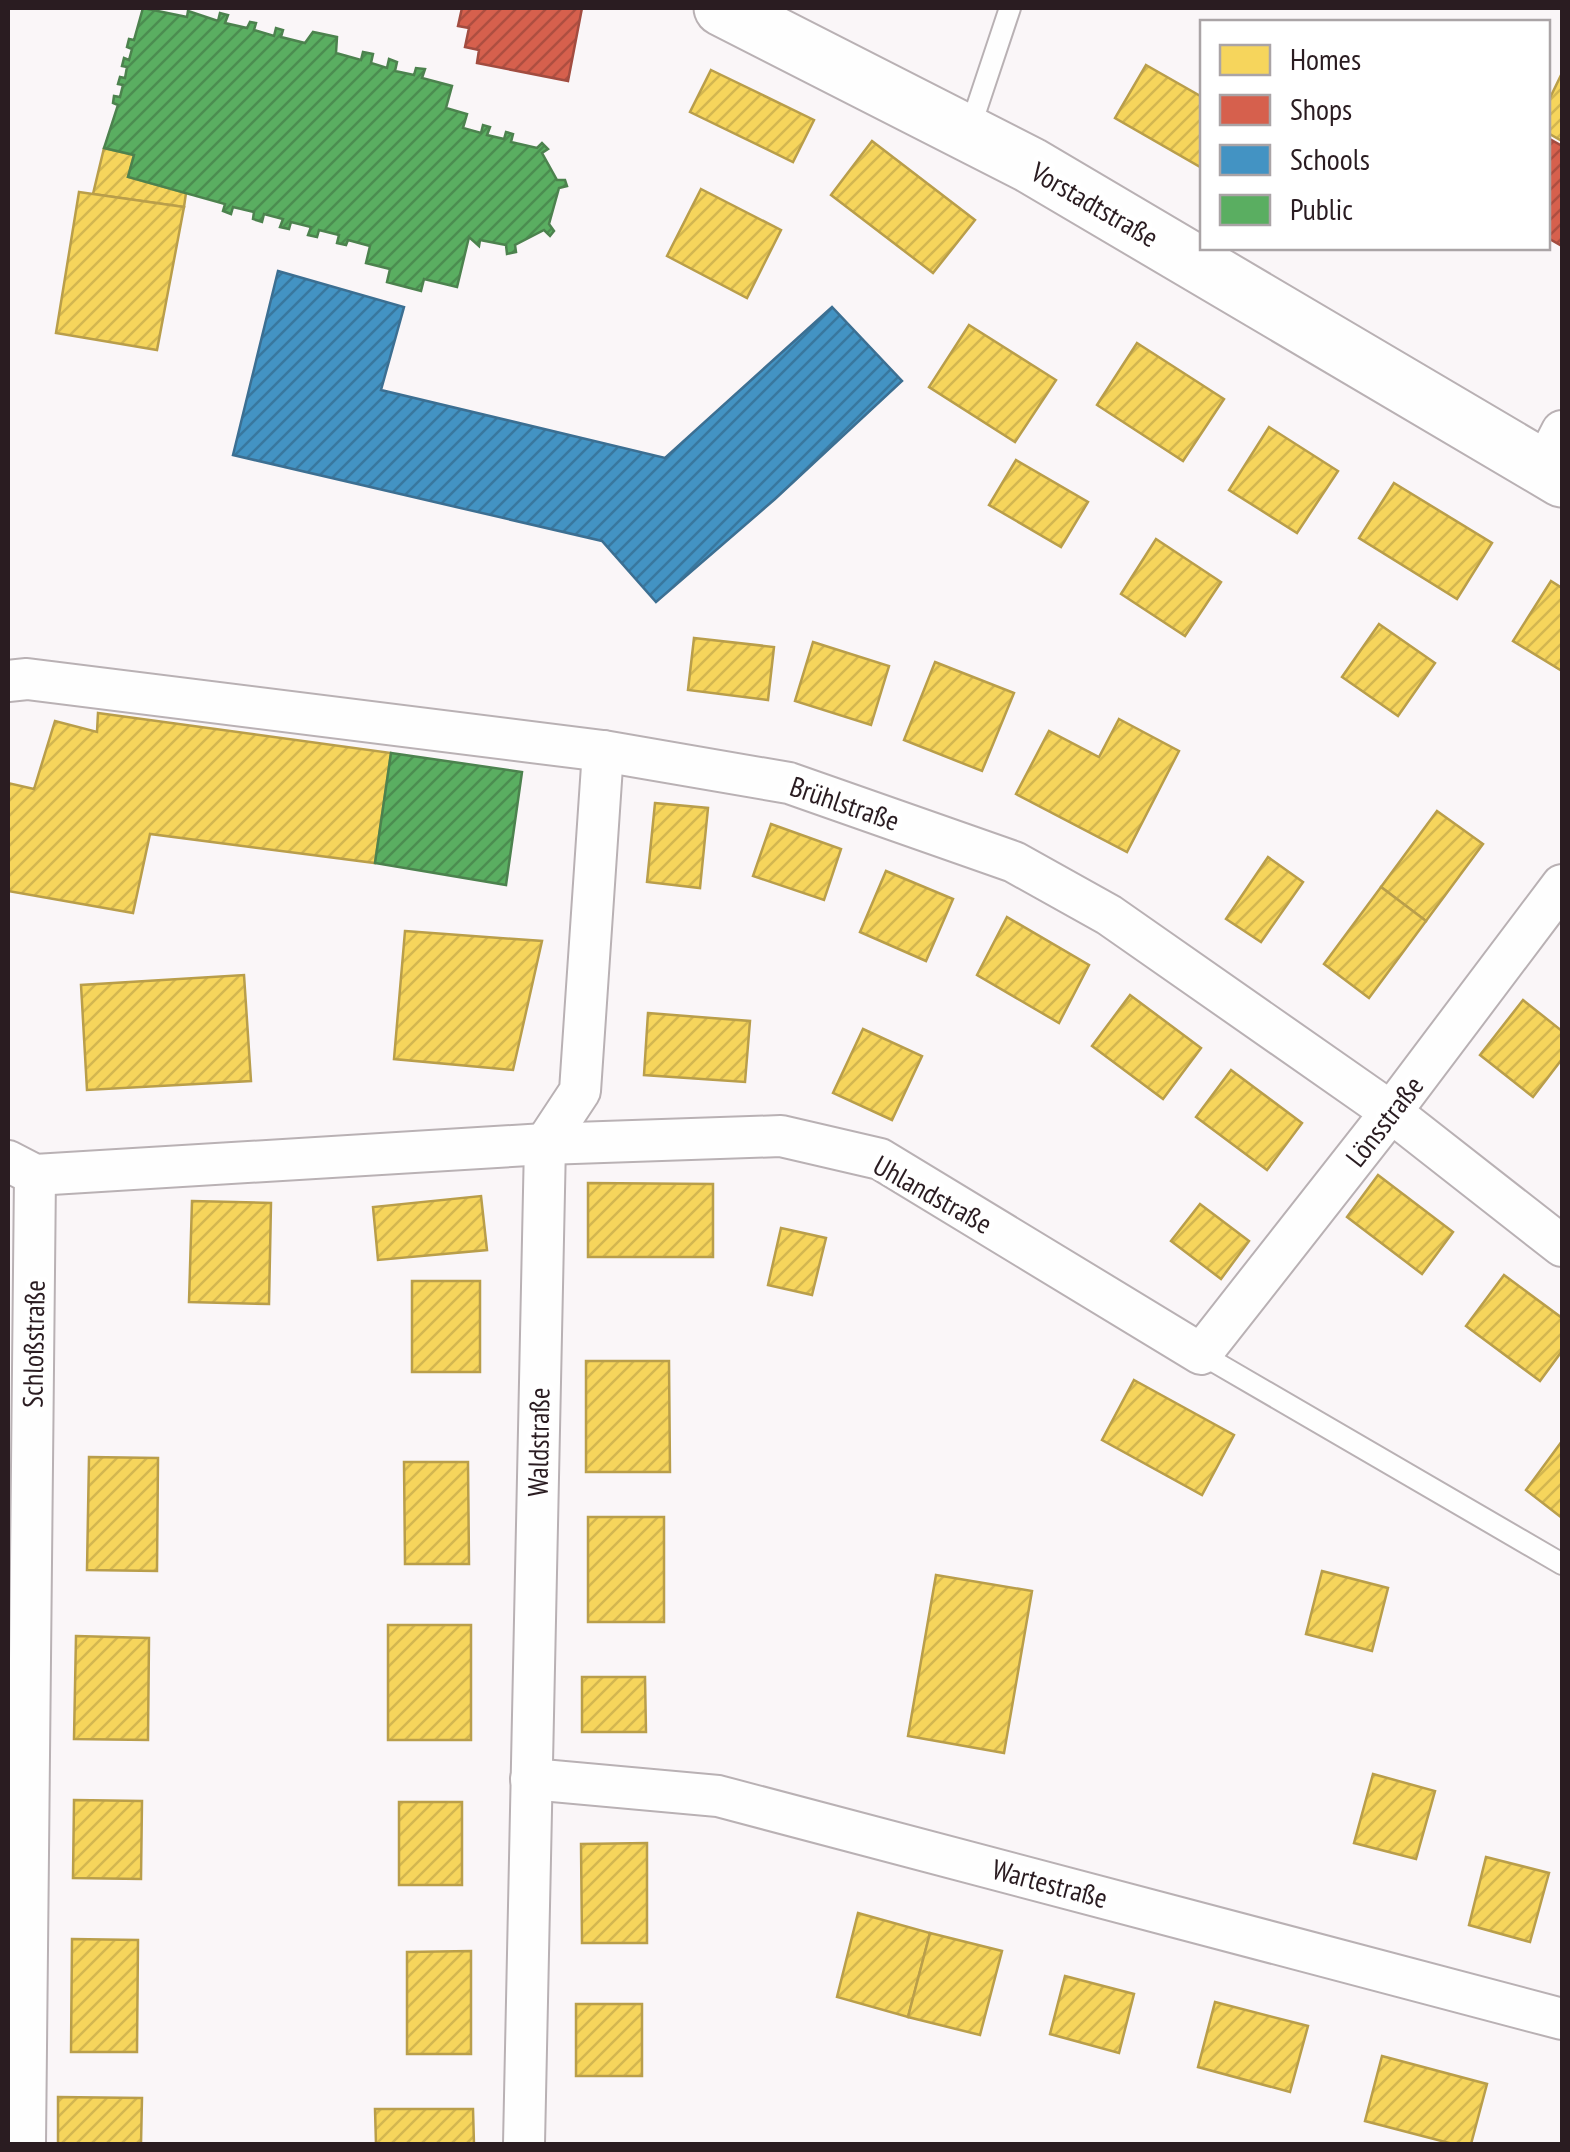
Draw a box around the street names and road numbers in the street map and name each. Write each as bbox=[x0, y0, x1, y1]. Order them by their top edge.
street label: Vorstadtstraße bbox=[1024, 152, 1165, 255]
street label: Brühlstraße bbox=[785, 767, 905, 839]
street label: Lönsstraße bbox=[1337, 1068, 1431, 1174]
street label: Uhlandstraße bbox=[867, 1146, 999, 1242]
street label: Schloßstraße bbox=[13, 1280, 53, 1408]
street label: Waldstraße bbox=[519, 1387, 557, 1497]
street label: Wartestraße bbox=[988, 1850, 1112, 1916]

